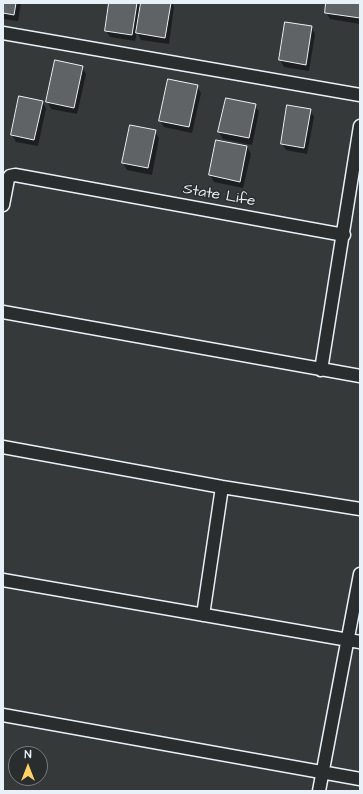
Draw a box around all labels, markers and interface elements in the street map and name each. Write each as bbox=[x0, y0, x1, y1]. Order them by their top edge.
street label: State Life bbox=[181, 181, 257, 211]
north arrow bbox=[8, 746, 48, 786]
text: N bbox=[25, 747, 31, 762]

